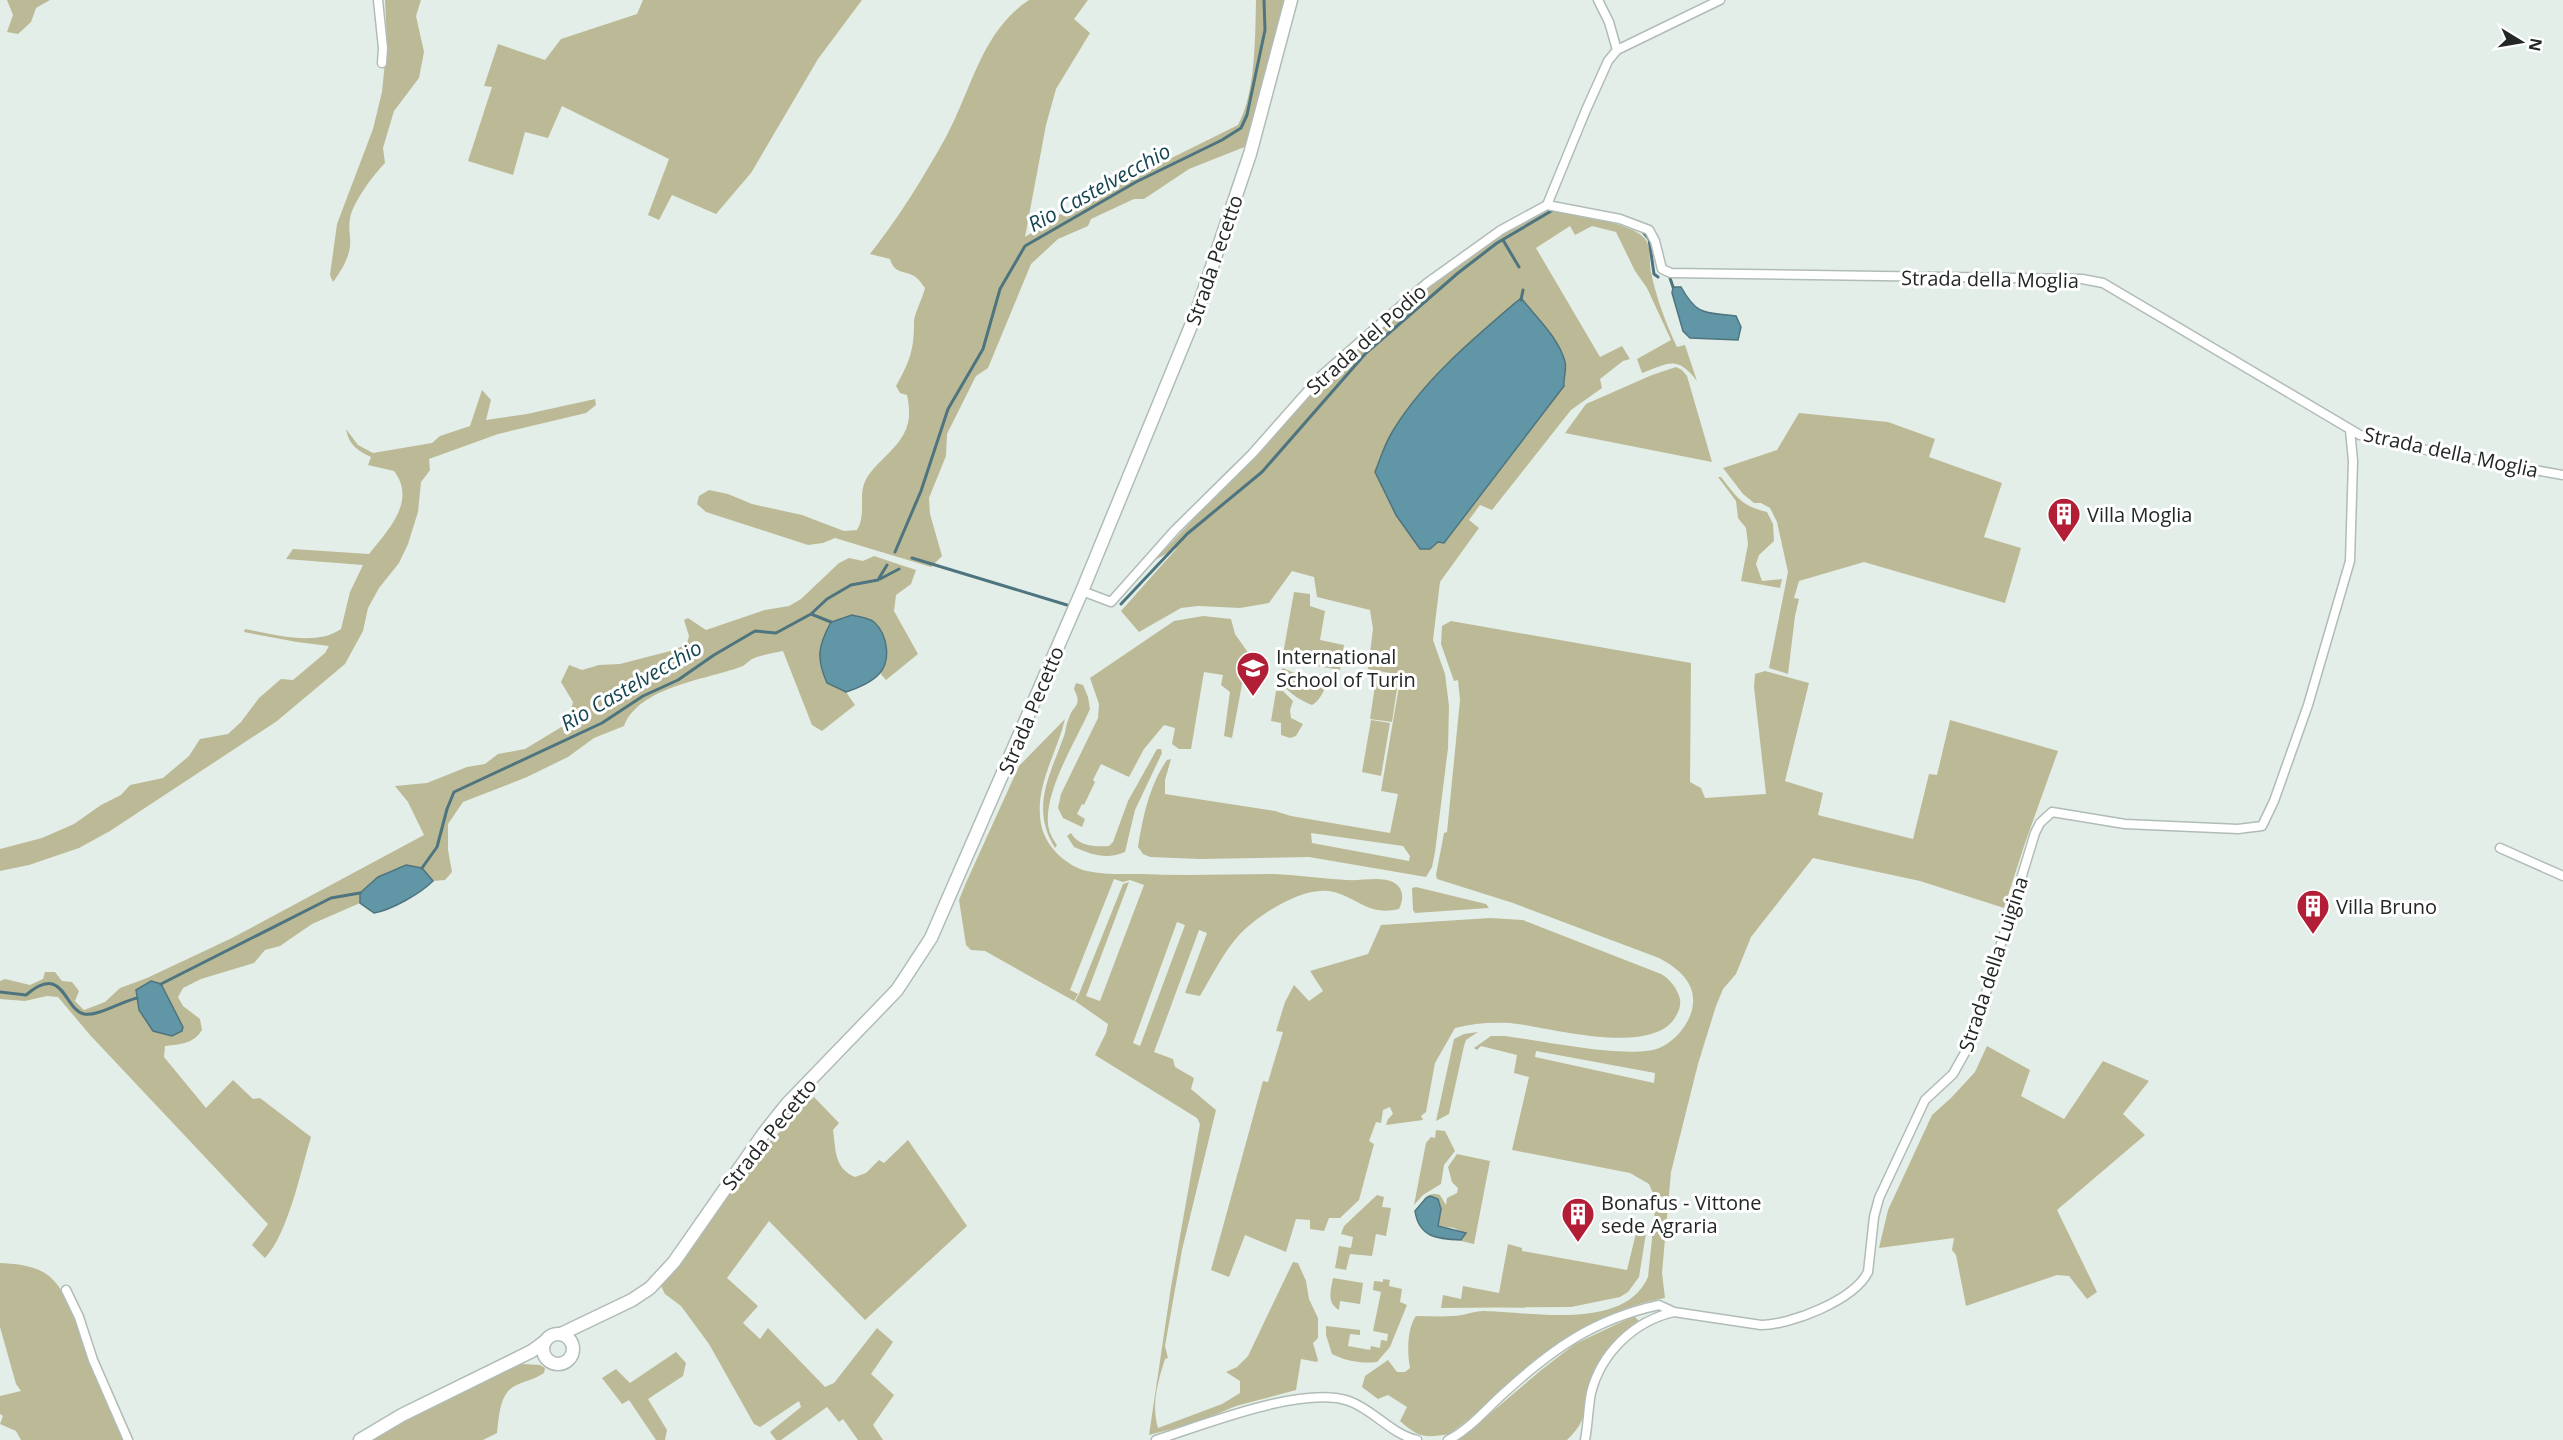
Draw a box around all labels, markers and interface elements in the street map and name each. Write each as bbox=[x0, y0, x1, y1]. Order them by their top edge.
north arrow bbox=[2491, 12, 2551, 72]
text: N bbox=[2524, 36, 2548, 53]
water label: Rio Castelvecchio bbox=[1023, 136, 1175, 238]
street label: Strada Pecetto bbox=[1179, 191, 1249, 329]
street label: Strada della Moglia bbox=[1901, 264, 2079, 294]
street label: Strada del Podio bbox=[1300, 278, 1432, 400]
street label: Strada della Moglia bbox=[2361, 420, 2541, 484]
building icon: Villa Moglia bbox=[2046, 496, 2082, 543]
place label: Villa Moglia bbox=[2087, 501, 2192, 528]
water label: Rio Castelvecchio bbox=[555, 633, 707, 737]
street label: Strada Pecetto bbox=[992, 642, 1070, 778]
place label: International School of Turin bbox=[1276, 643, 1416, 693]
school or university icon: International School of Turin bbox=[1235, 650, 1271, 697]
street label: Strada della Luigina bbox=[1952, 873, 2034, 1055]
building icon: Villa Bruno bbox=[2295, 888, 2331, 935]
place label: Villa Bruno bbox=[2336, 893, 2437, 920]
street label: Strada Pecetto bbox=[716, 1073, 822, 1195]
place label: Bonafus - Vittone sede Agraria bbox=[1601, 1189, 1761, 1239]
building icon: Bonafus - Vittone sede Agraria bbox=[1560, 1196, 1596, 1243]

